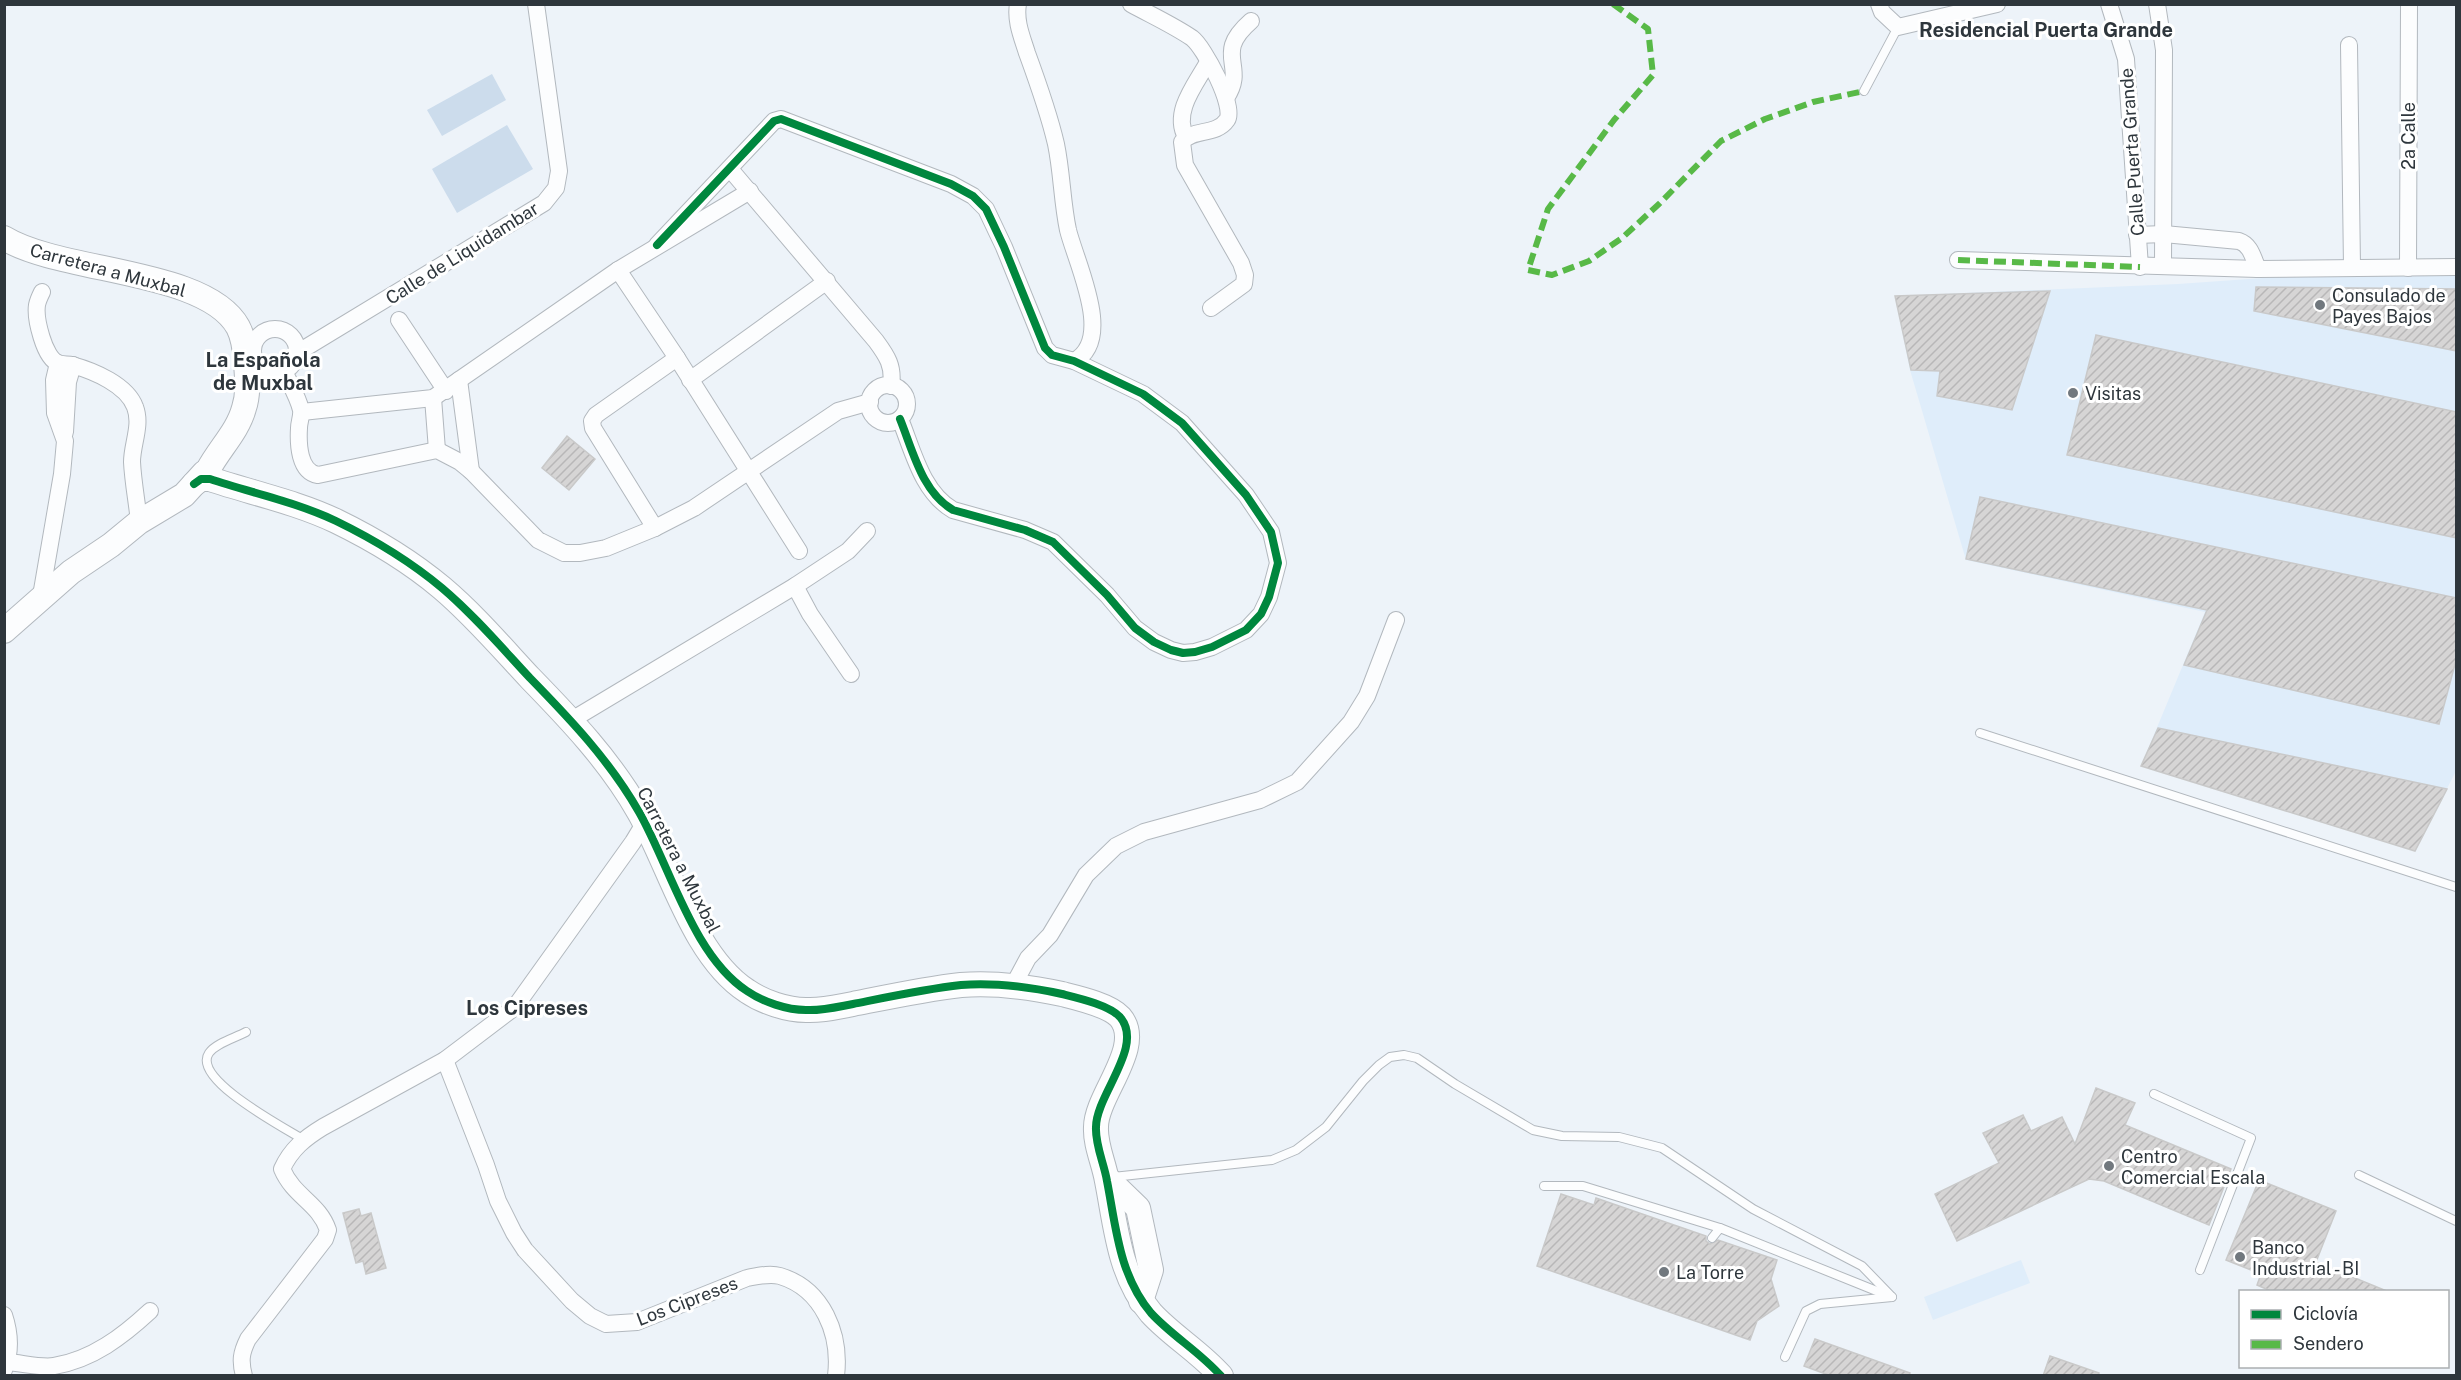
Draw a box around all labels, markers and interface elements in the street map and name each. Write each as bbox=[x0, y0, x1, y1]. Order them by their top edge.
district label: Residencial Puerta Grande bbox=[1919, 18, 2173, 42]
street label: Calle Puerta Grande bbox=[2116, 67, 2148, 237]
street label: 2a Calle bbox=[2398, 102, 2419, 170]
street label: Calle de Liquidambar bbox=[382, 197, 542, 309]
street label: Carretera a Muxbal bbox=[28, 239, 188, 301]
place label: Consulado de Payes Bajos bbox=[2332, 285, 2446, 327]
marker: Consulado de Payes Bajos bbox=[2313, 298, 2327, 312]
district label: La Española de Muxbal bbox=[206, 348, 320, 395]
place label: Visitas bbox=[2085, 383, 2141, 404]
marker: Visitas bbox=[2066, 386, 2080, 400]
street label: Carretera a Muxbal bbox=[633, 784, 725, 936]
district label: Los Cipreses bbox=[466, 996, 588, 1020]
place label: Centro Comercial Escala bbox=[2121, 1146, 2265, 1188]
marker: Centro Comercial Escala bbox=[2102, 1159, 2116, 1173]
place label: Banco Industrial - BI bbox=[2252, 1237, 2359, 1279]
marker: Banco Industrial - BI bbox=[2233, 1250, 2247, 1264]
place label: La Torre bbox=[1676, 1262, 1744, 1283]
marker: La Torre bbox=[1657, 1265, 1671, 1279]
street label: Los Cipreses bbox=[633, 1272, 741, 1330]
legend bbox=[2239, 1290, 2449, 1368]
text: Ciclovía bbox=[2293, 1303, 2358, 1324]
text: Sendero bbox=[2293, 1333, 2364, 1354]

